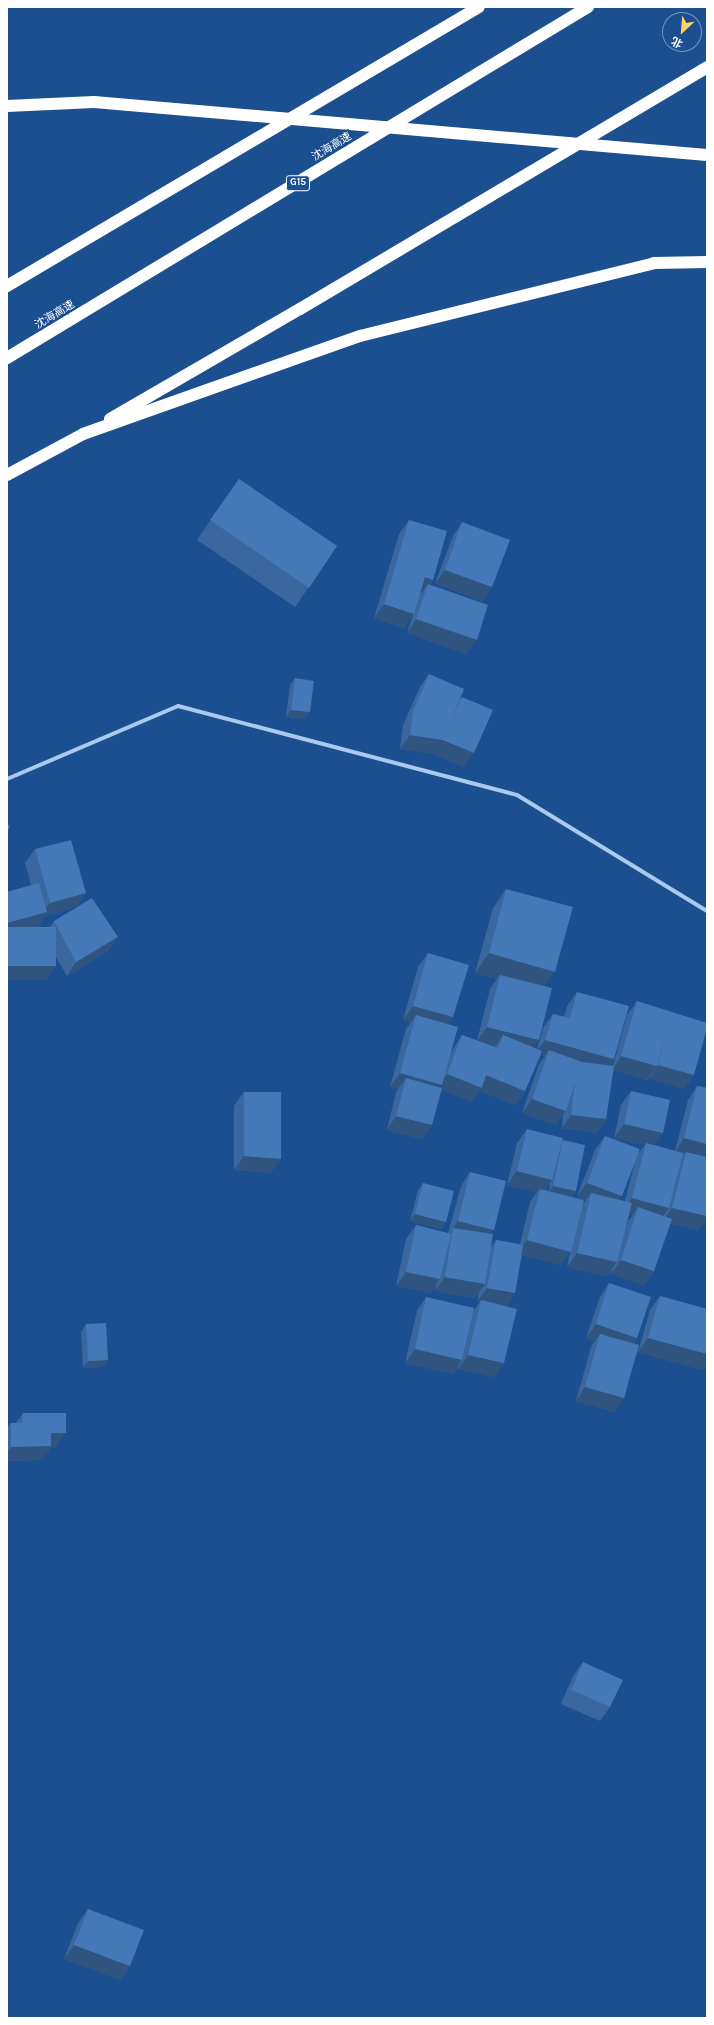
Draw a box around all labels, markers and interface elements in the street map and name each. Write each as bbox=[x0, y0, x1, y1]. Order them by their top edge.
north arrow bbox=[662, 12, 702, 52]
text: 北 bbox=[669, 34, 685, 51]
street label: 沈海高速 bbox=[310, 130, 354, 164]
road number: G15 bbox=[285, 175, 311, 191]
street label: 沈海高速 bbox=[33, 298, 77, 332]

